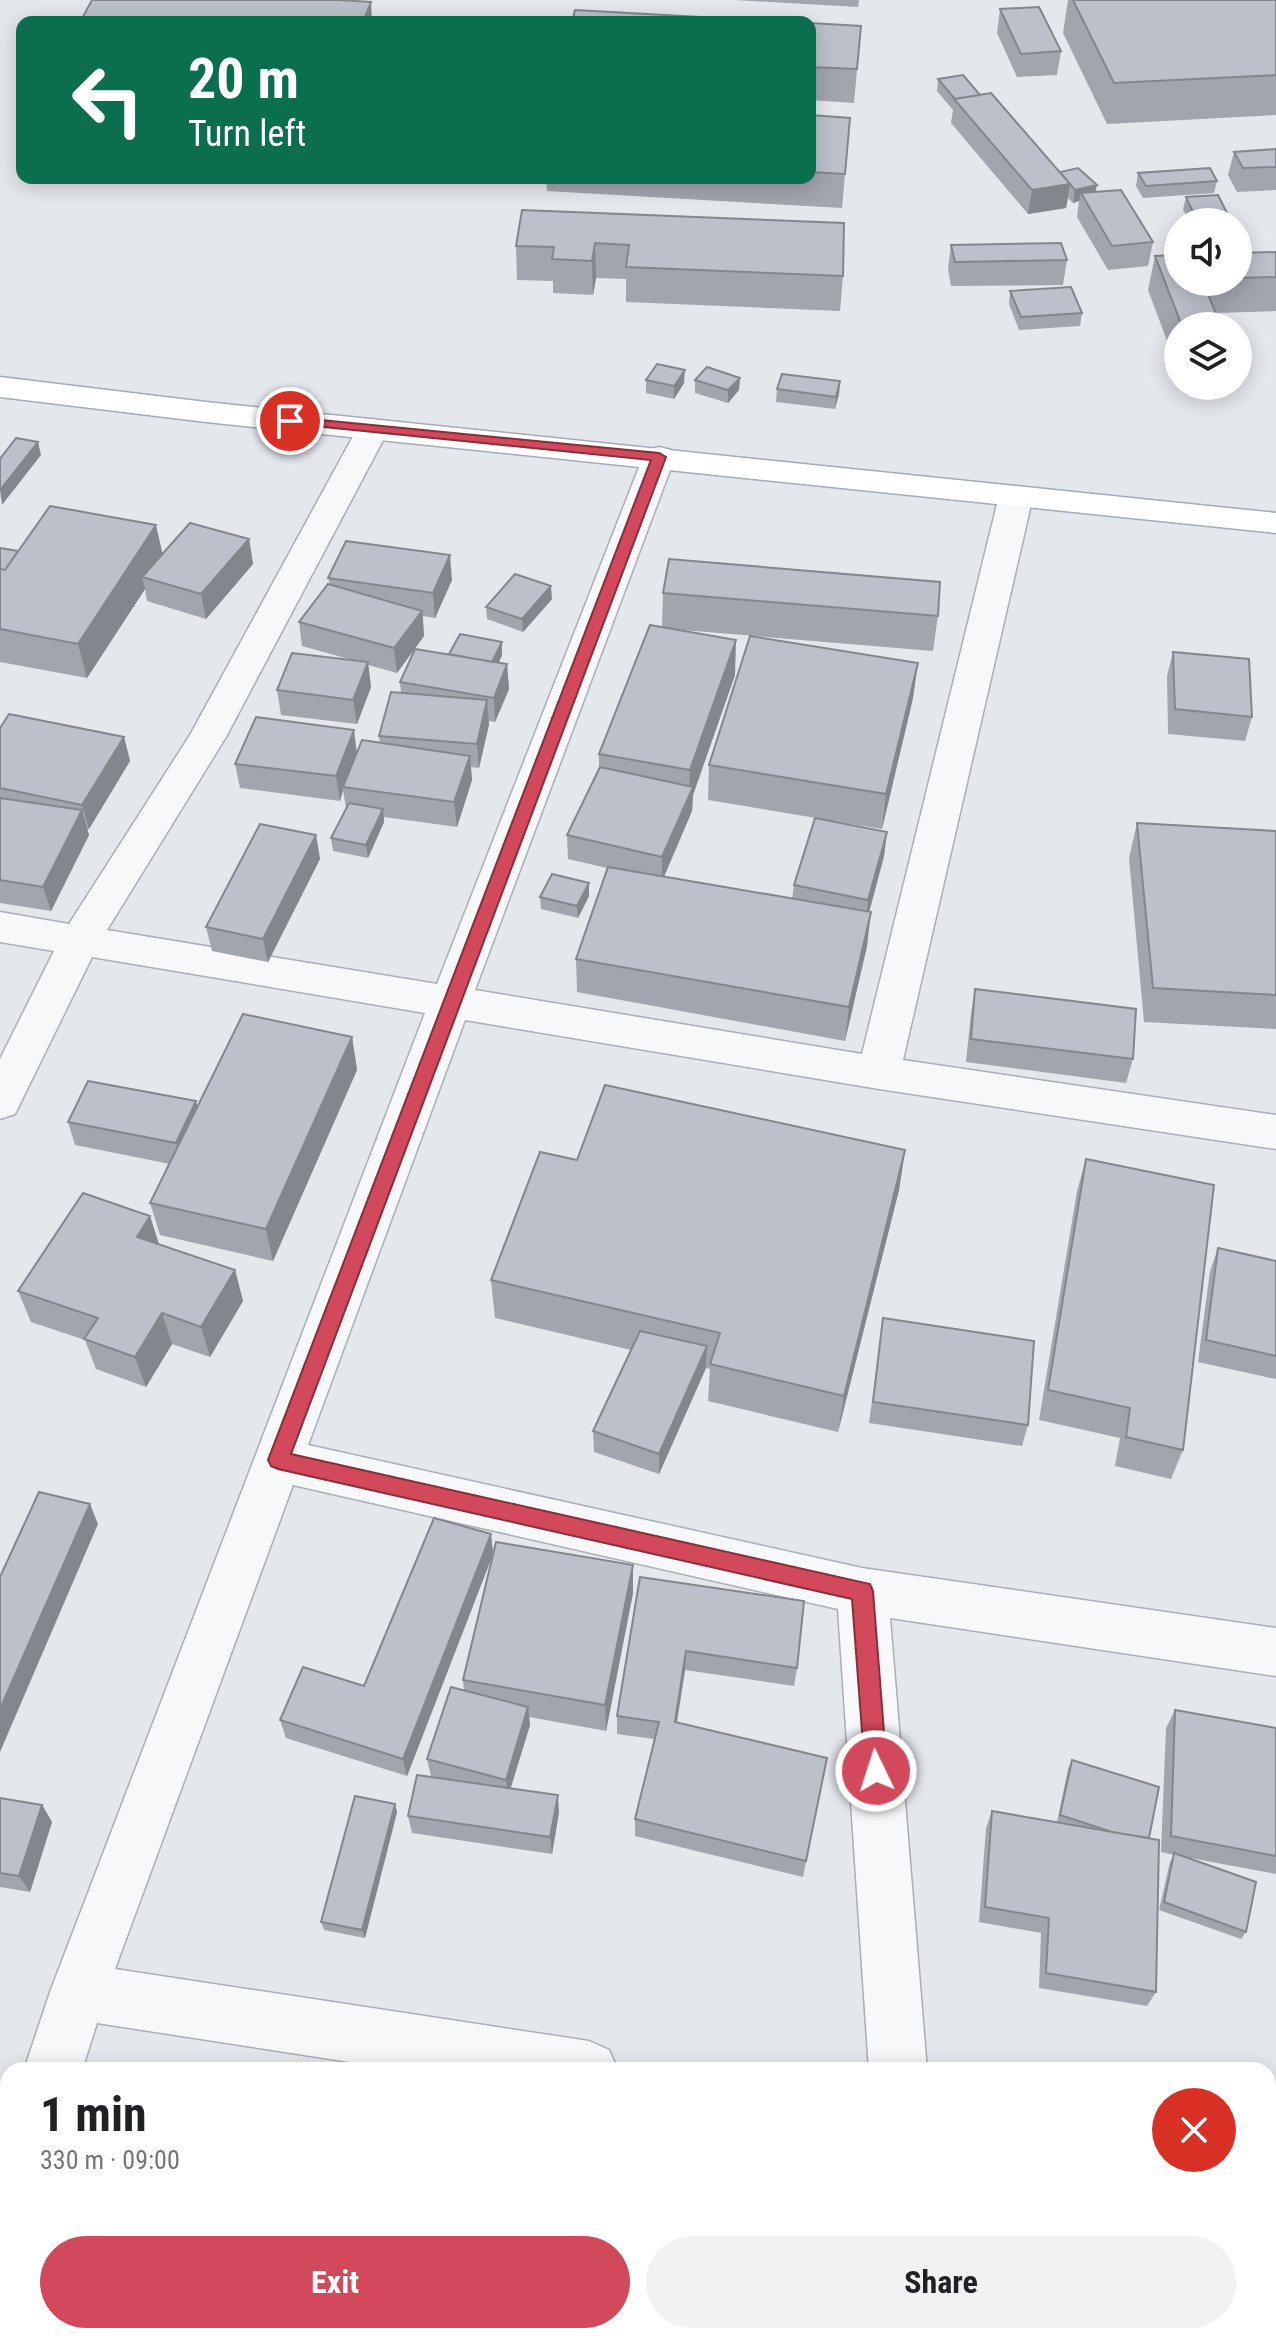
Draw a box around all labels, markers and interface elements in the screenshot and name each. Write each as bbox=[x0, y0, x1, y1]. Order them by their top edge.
text: 20 m bbox=[188, 46, 299, 112]
icon: left bbox=[56, 48, 160, 152]
text: Turn left bbox=[188, 113, 306, 155]
map controls bbox=[1164, 208, 1252, 400]
button: sound bbox=[1164, 208, 1252, 296]
button: layers bbox=[1164, 312, 1252, 400]
pin bbox=[256, 387, 324, 455]
icon: arrive bbox=[268, 399, 312, 443]
position arrow bbox=[834, 1729, 918, 1813]
text: 1 min bbox=[40, 2086, 147, 2143]
button: close bbox=[1152, 2088, 1236, 2172]
text: 330 m · 09:00 bbox=[40, 2145, 180, 2175]
button: Exit bbox=[40, 2236, 630, 2328]
button: Share bbox=[646, 2236, 1236, 2328]

